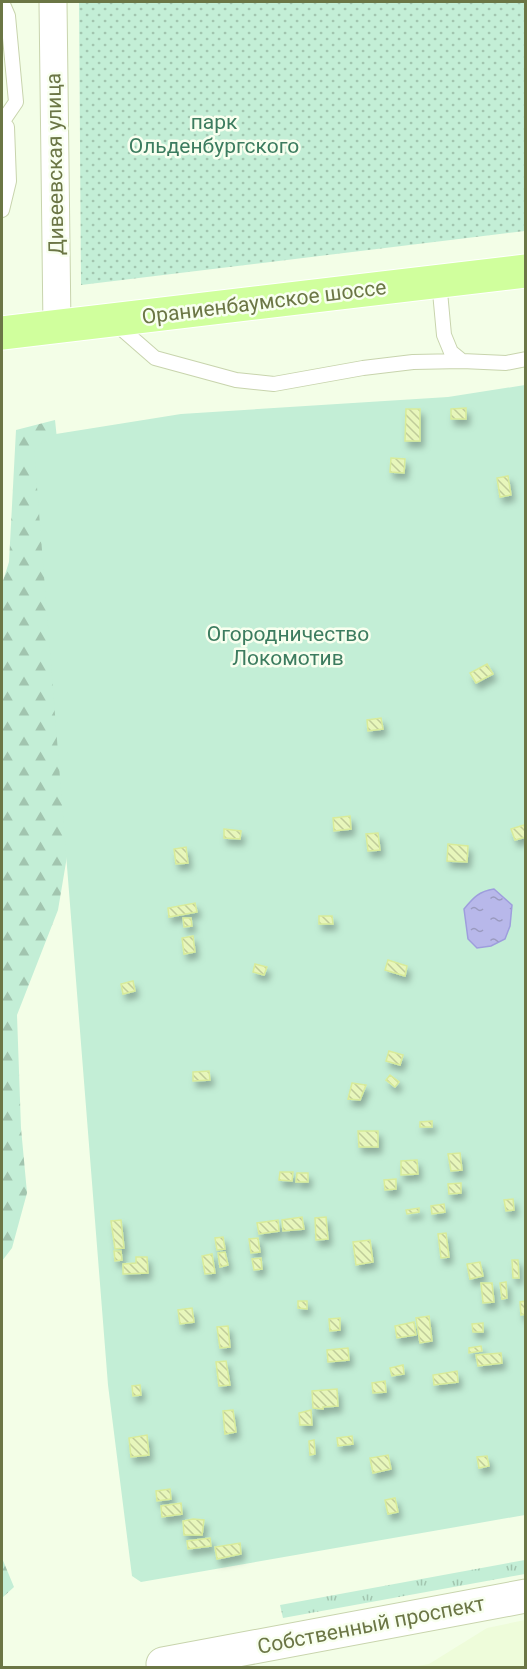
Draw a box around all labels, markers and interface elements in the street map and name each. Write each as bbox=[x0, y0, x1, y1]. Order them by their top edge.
street label: Дивеевская улица bbox=[41, 73, 69, 255]
park label: парк Ольденбургского bbox=[129, 110, 299, 158]
street label: Ораниенбаумское шоссе bbox=[140, 275, 388, 329]
park label: Огородничество Локомотив bbox=[207, 622, 369, 670]
street label: Собственный проспект bbox=[255, 1591, 487, 1659]

